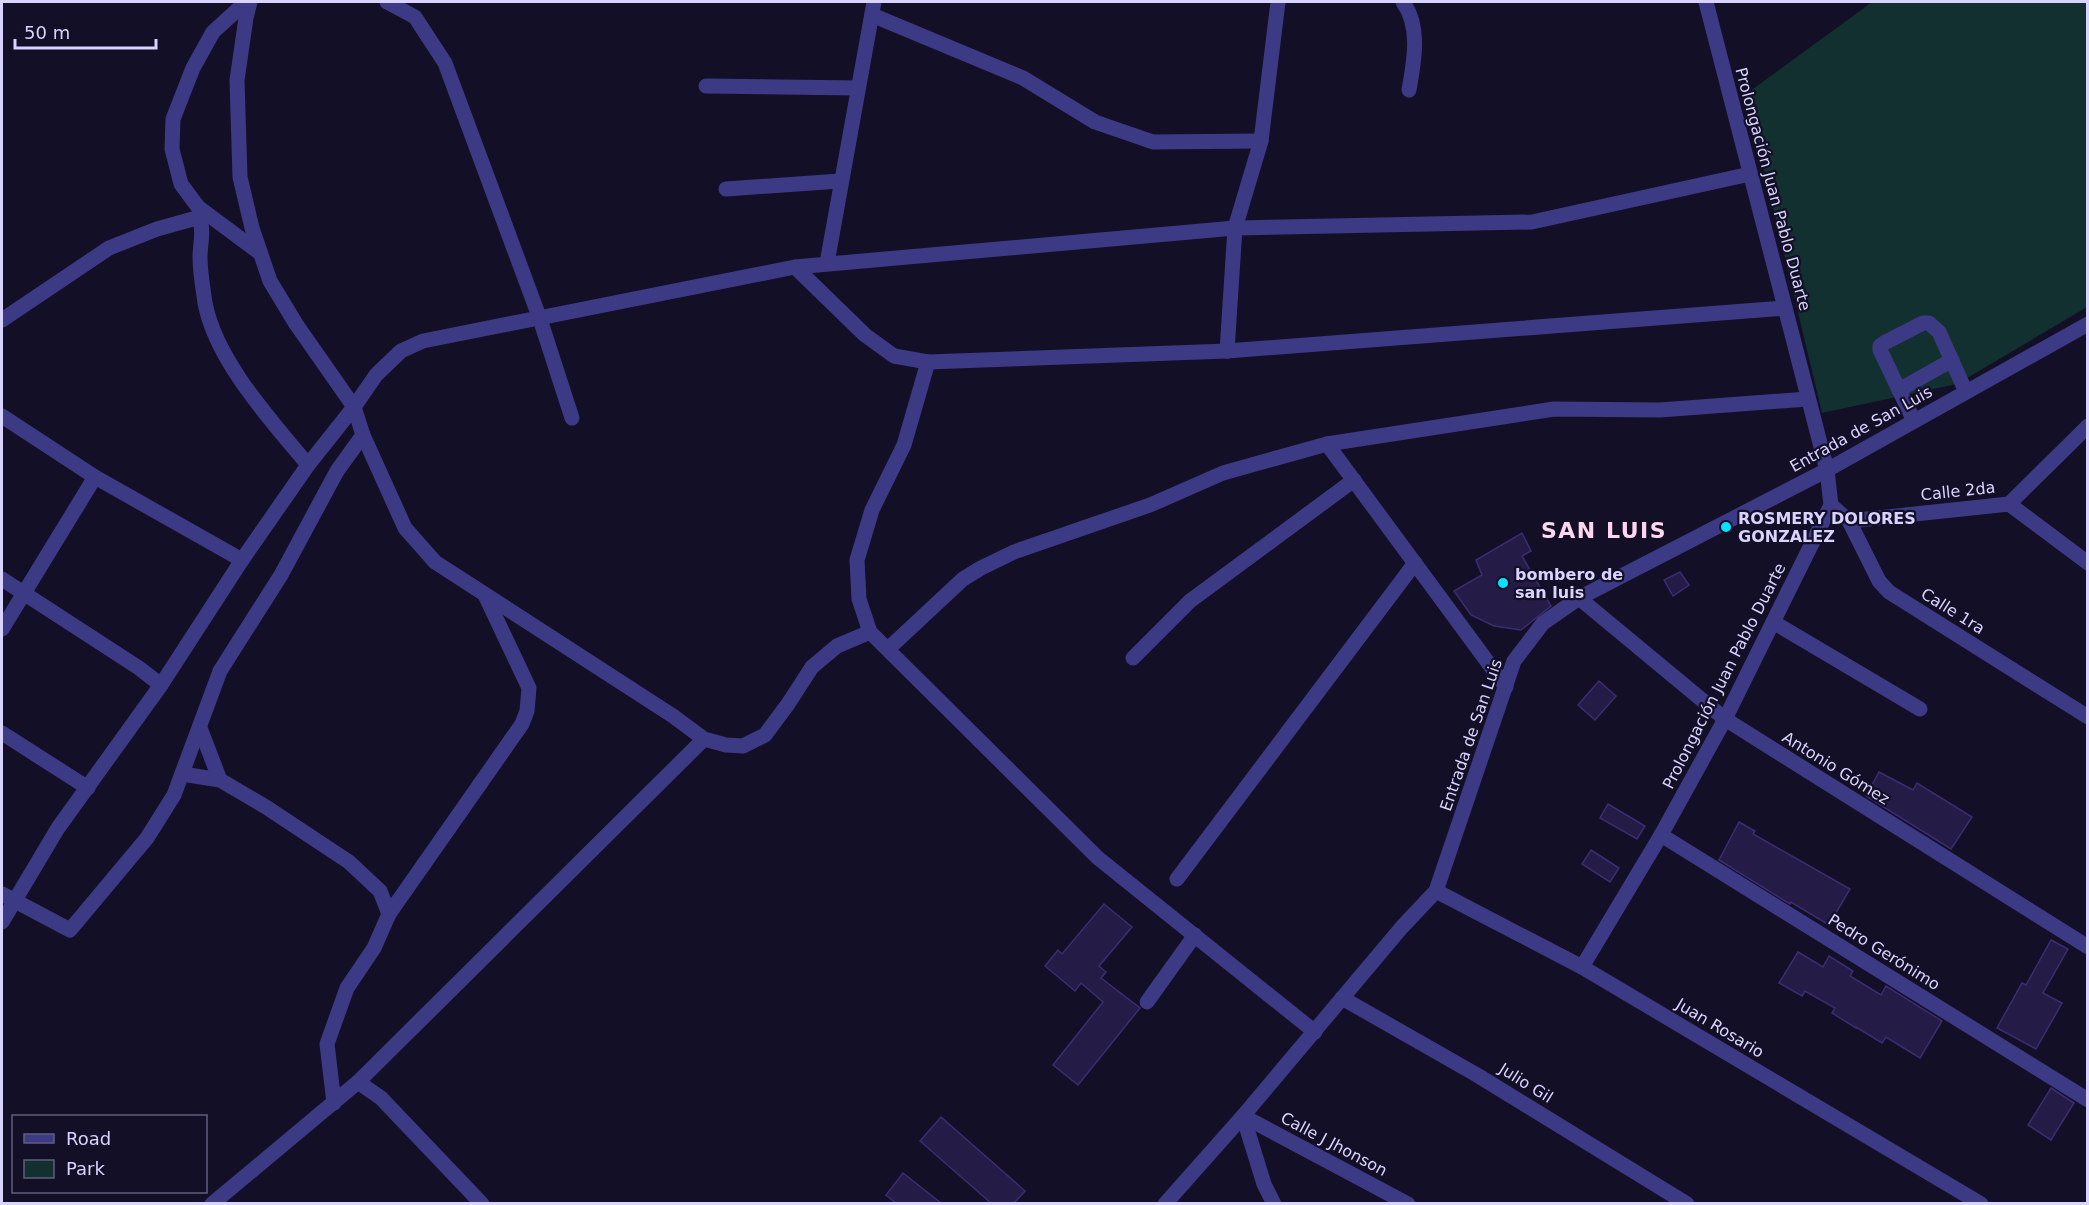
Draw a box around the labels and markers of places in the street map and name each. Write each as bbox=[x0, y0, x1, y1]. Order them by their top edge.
place label: ROSMERY DOLORES GONZALEZ bbox=[1738, 509, 1916, 546]
marker: ROSMERY DOLORES GONZALEZ bbox=[1719, 520, 1733, 534]
place label: bombero de san luis bbox=[1515, 565, 1623, 602]
marker: bombero de san luis bbox=[1496, 576, 1510, 590]

